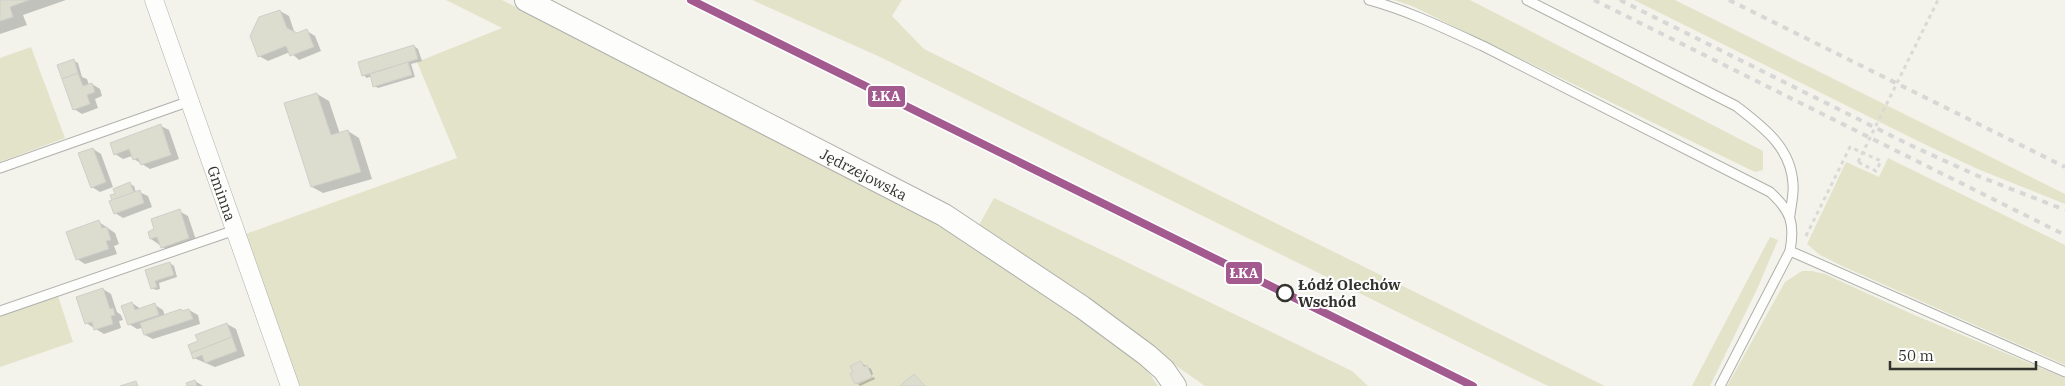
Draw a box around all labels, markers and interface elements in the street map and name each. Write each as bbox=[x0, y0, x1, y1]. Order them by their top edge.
line badge: ŁKA bbox=[867, 85, 906, 108]
text: ŁKA bbox=[871, 87, 901, 105]
street label: Jędrzejowska bbox=[817, 144, 911, 204]
street label: Gminna bbox=[204, 163, 241, 224]
line badge: ŁKA bbox=[1225, 261, 1263, 285]
text: ŁKA bbox=[1229, 264, 1259, 282]
place label: Łódź Olechów Wschód bbox=[1298, 275, 1401, 311]
marker: Łódź Olechów Wschód bbox=[1276, 284, 1294, 302]
scale bar bbox=[1890, 338, 2036, 370]
text: 50 m bbox=[1898, 346, 1934, 365]

